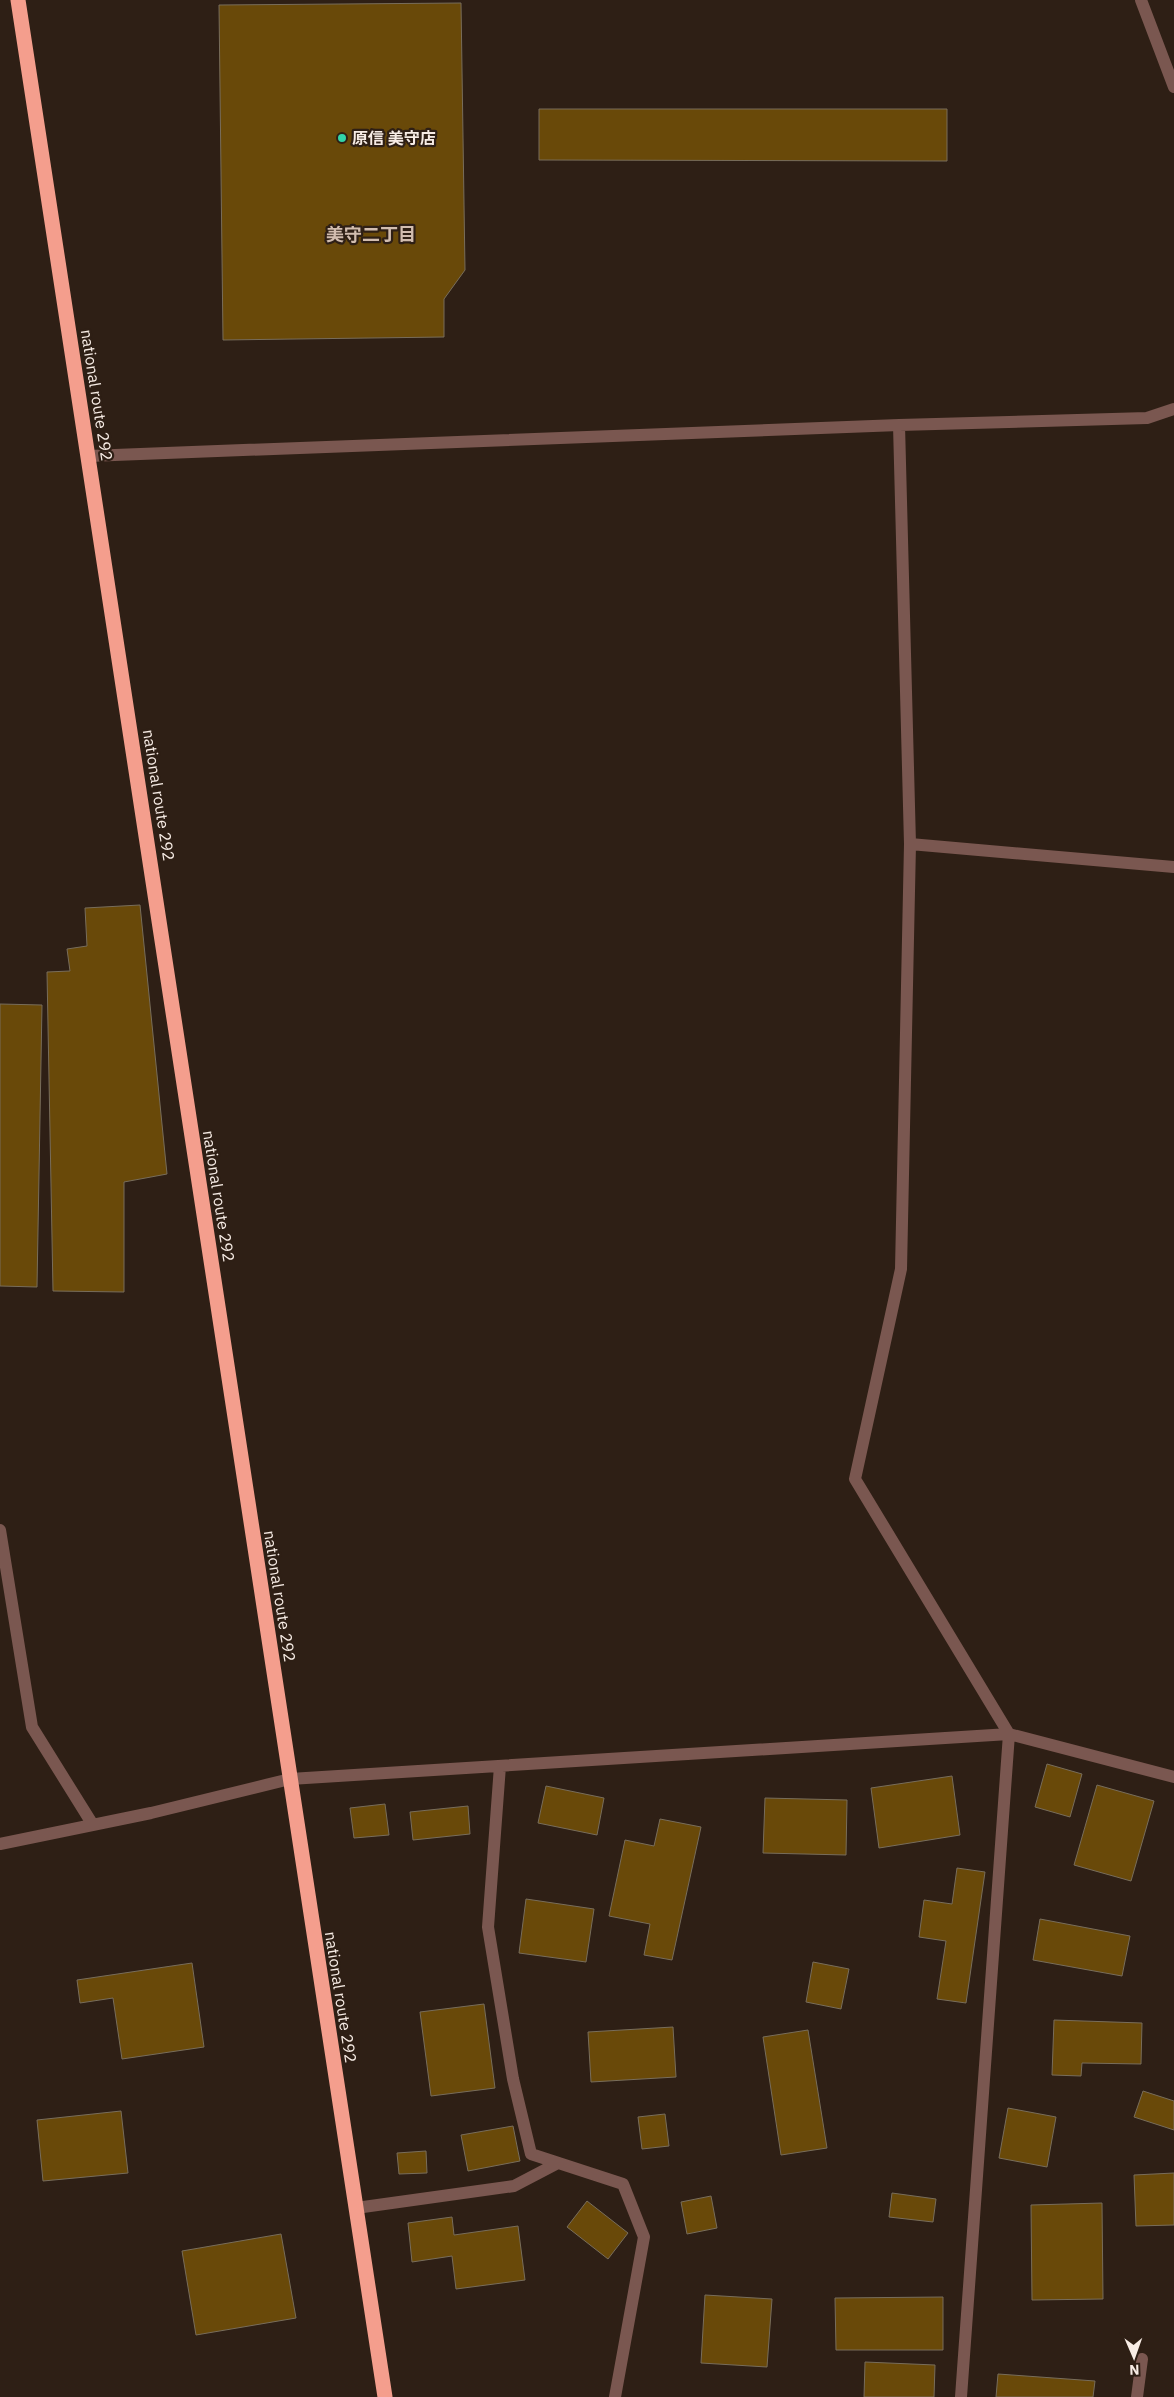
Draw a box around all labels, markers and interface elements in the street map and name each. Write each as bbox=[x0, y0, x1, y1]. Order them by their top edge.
place label: 原信 美守店 bbox=[352, 128, 436, 148]
marker: 原信 美守店 bbox=[336, 132, 348, 144]
district label: 美守二丁目 bbox=[326, 223, 416, 246]
street label: national route 292 bbox=[77, 328, 117, 462]
street label: national route 292 bbox=[139, 728, 179, 862]
street label: national route 292 bbox=[199, 1129, 239, 1263]
street label: national route 292 bbox=[260, 1529, 300, 1663]
street label: national route 292 bbox=[321, 1930, 361, 2064]
north arrow bbox=[1109, 2332, 1159, 2382]
text: N bbox=[1129, 2361, 1140, 2379]

